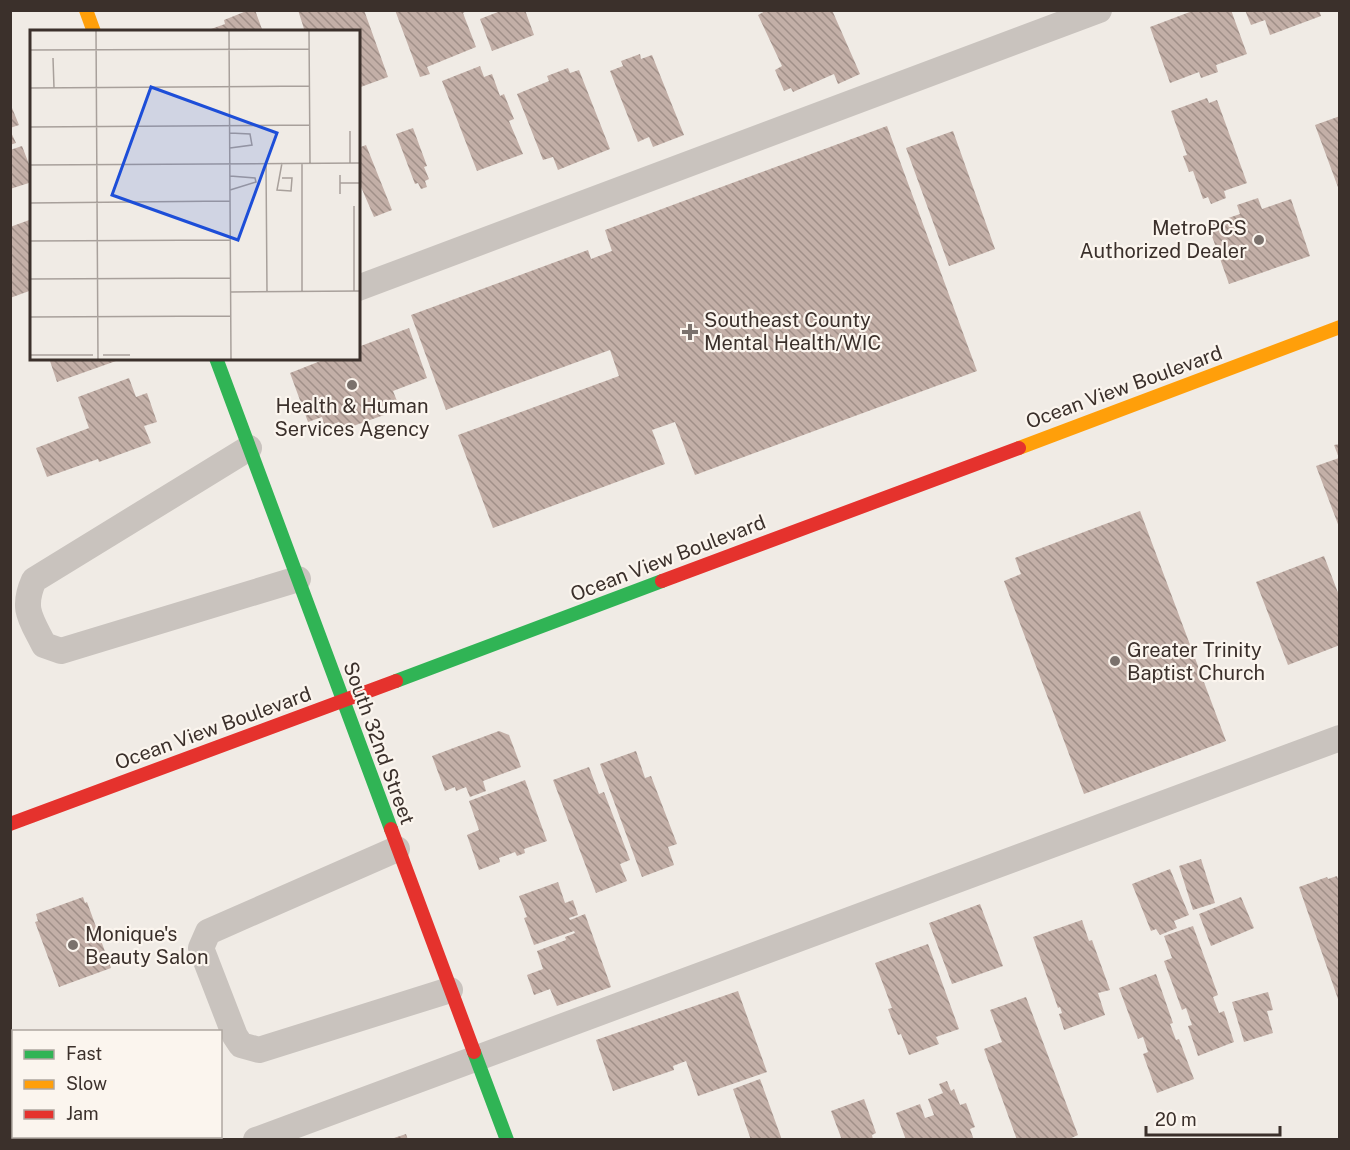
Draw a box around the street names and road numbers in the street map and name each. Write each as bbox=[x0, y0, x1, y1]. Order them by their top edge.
street label: Ocean View Boulevard bbox=[1023, 340, 1225, 434]
street label: Ocean View Boulevard bbox=[567, 510, 769, 606]
street label: South 32nd Street bbox=[338, 658, 420, 828]
street label: Ocean View Boulevard bbox=[112, 681, 314, 775]

